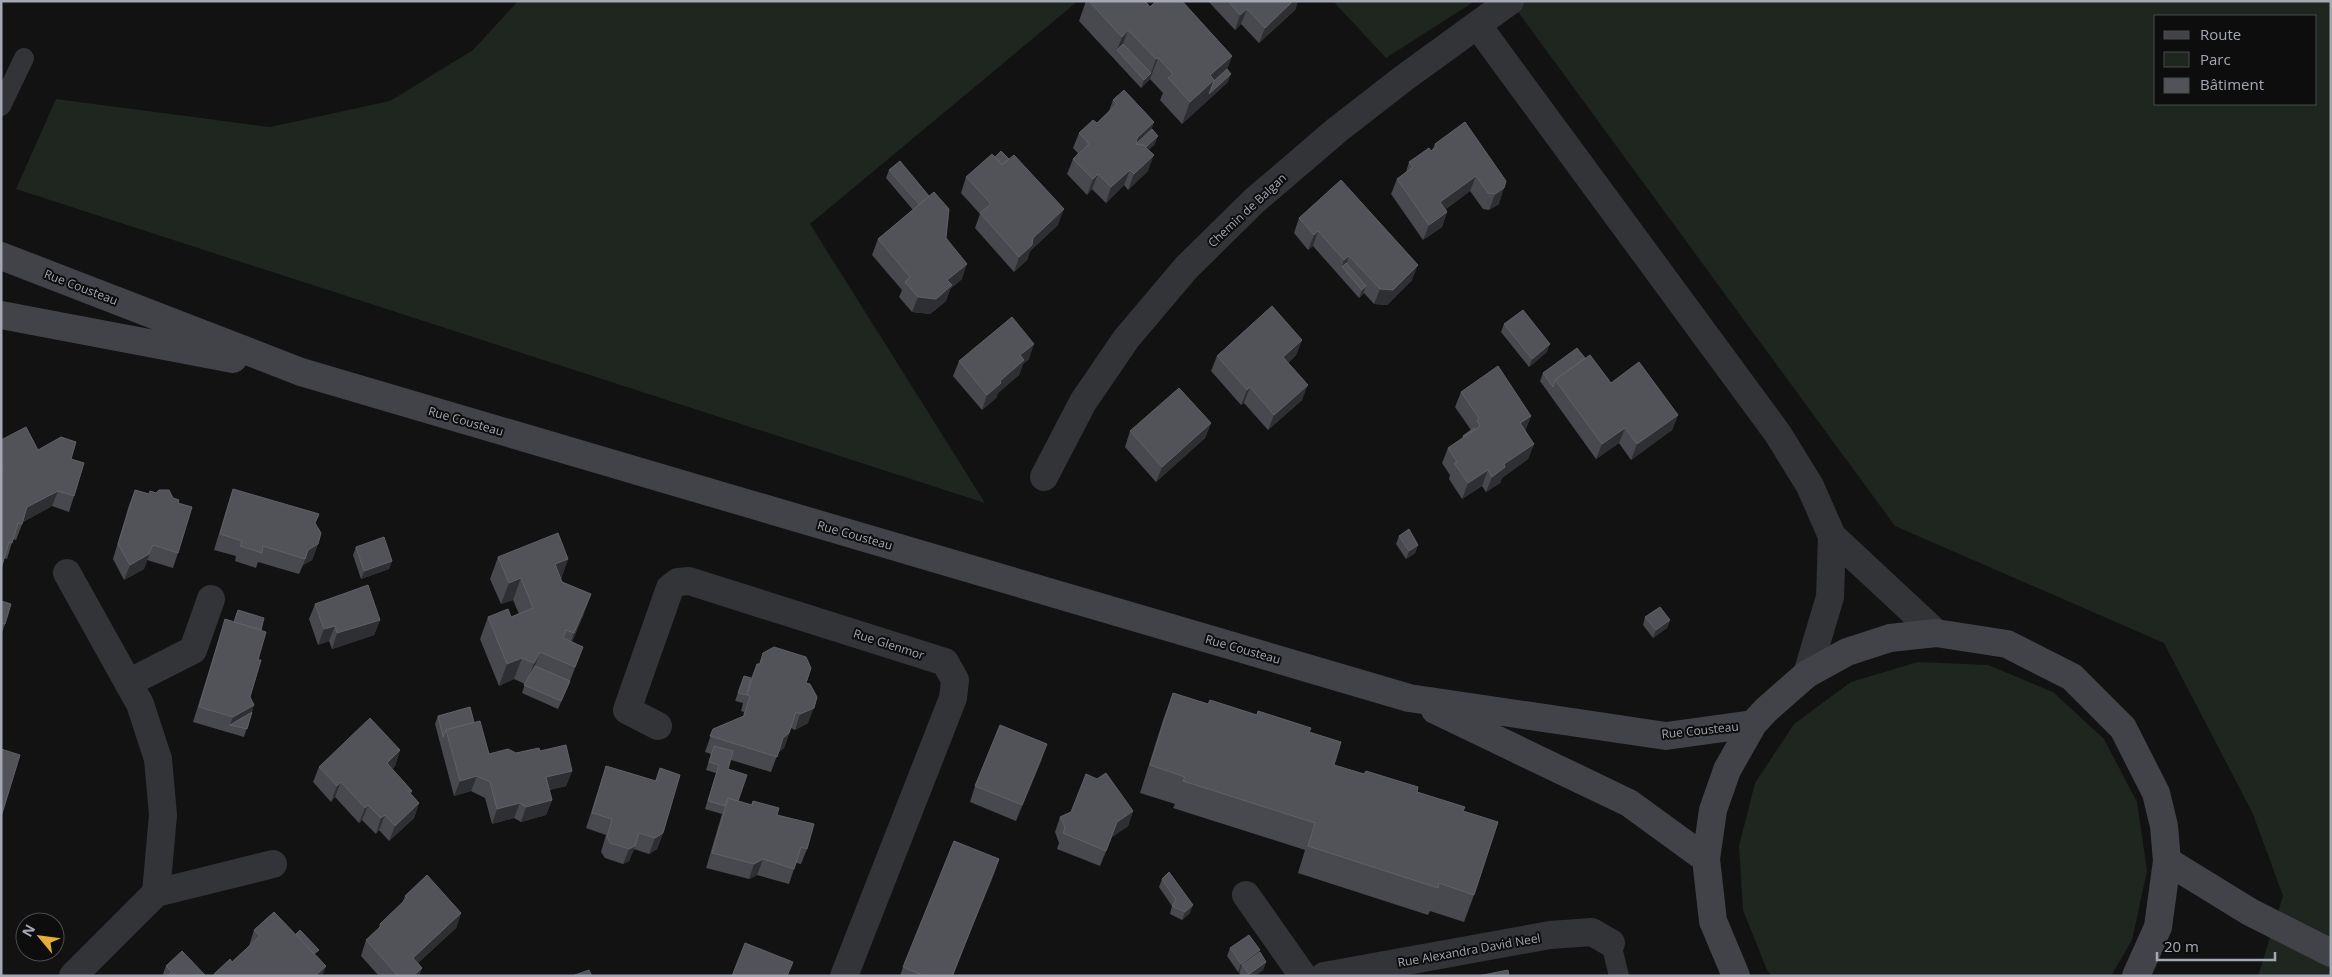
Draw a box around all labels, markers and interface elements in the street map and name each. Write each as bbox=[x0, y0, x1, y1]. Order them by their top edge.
legend bbox=[2154, 15, 2317, 105]
text: Route bbox=[2200, 24, 2241, 44]
text: Parc bbox=[2200, 49, 2231, 69]
text: Bâtiment bbox=[2200, 74, 2264, 94]
street label: Chemin de Balgan bbox=[1204, 169, 1290, 251]
street label: Rue Cousteau bbox=[42, 265, 120, 309]
street label: Rue Cousteau bbox=[426, 402, 506, 440]
street label: Rue Cousteau bbox=[815, 516, 895, 554]
street label: Rue Glenmor bbox=[851, 625, 927, 663]
street label: Rue Cousteau bbox=[1203, 630, 1283, 668]
street label: Rue Cousteau bbox=[1661, 717, 1739, 743]
north arrow bbox=[15, 912, 65, 962]
text: N bbox=[17, 921, 39, 940]
street label: Rue Alexandra David Neel bbox=[1396, 929, 1542, 971]
scale bar bbox=[2157, 930, 2274, 962]
text: 20 m bbox=[2164, 936, 2199, 956]

